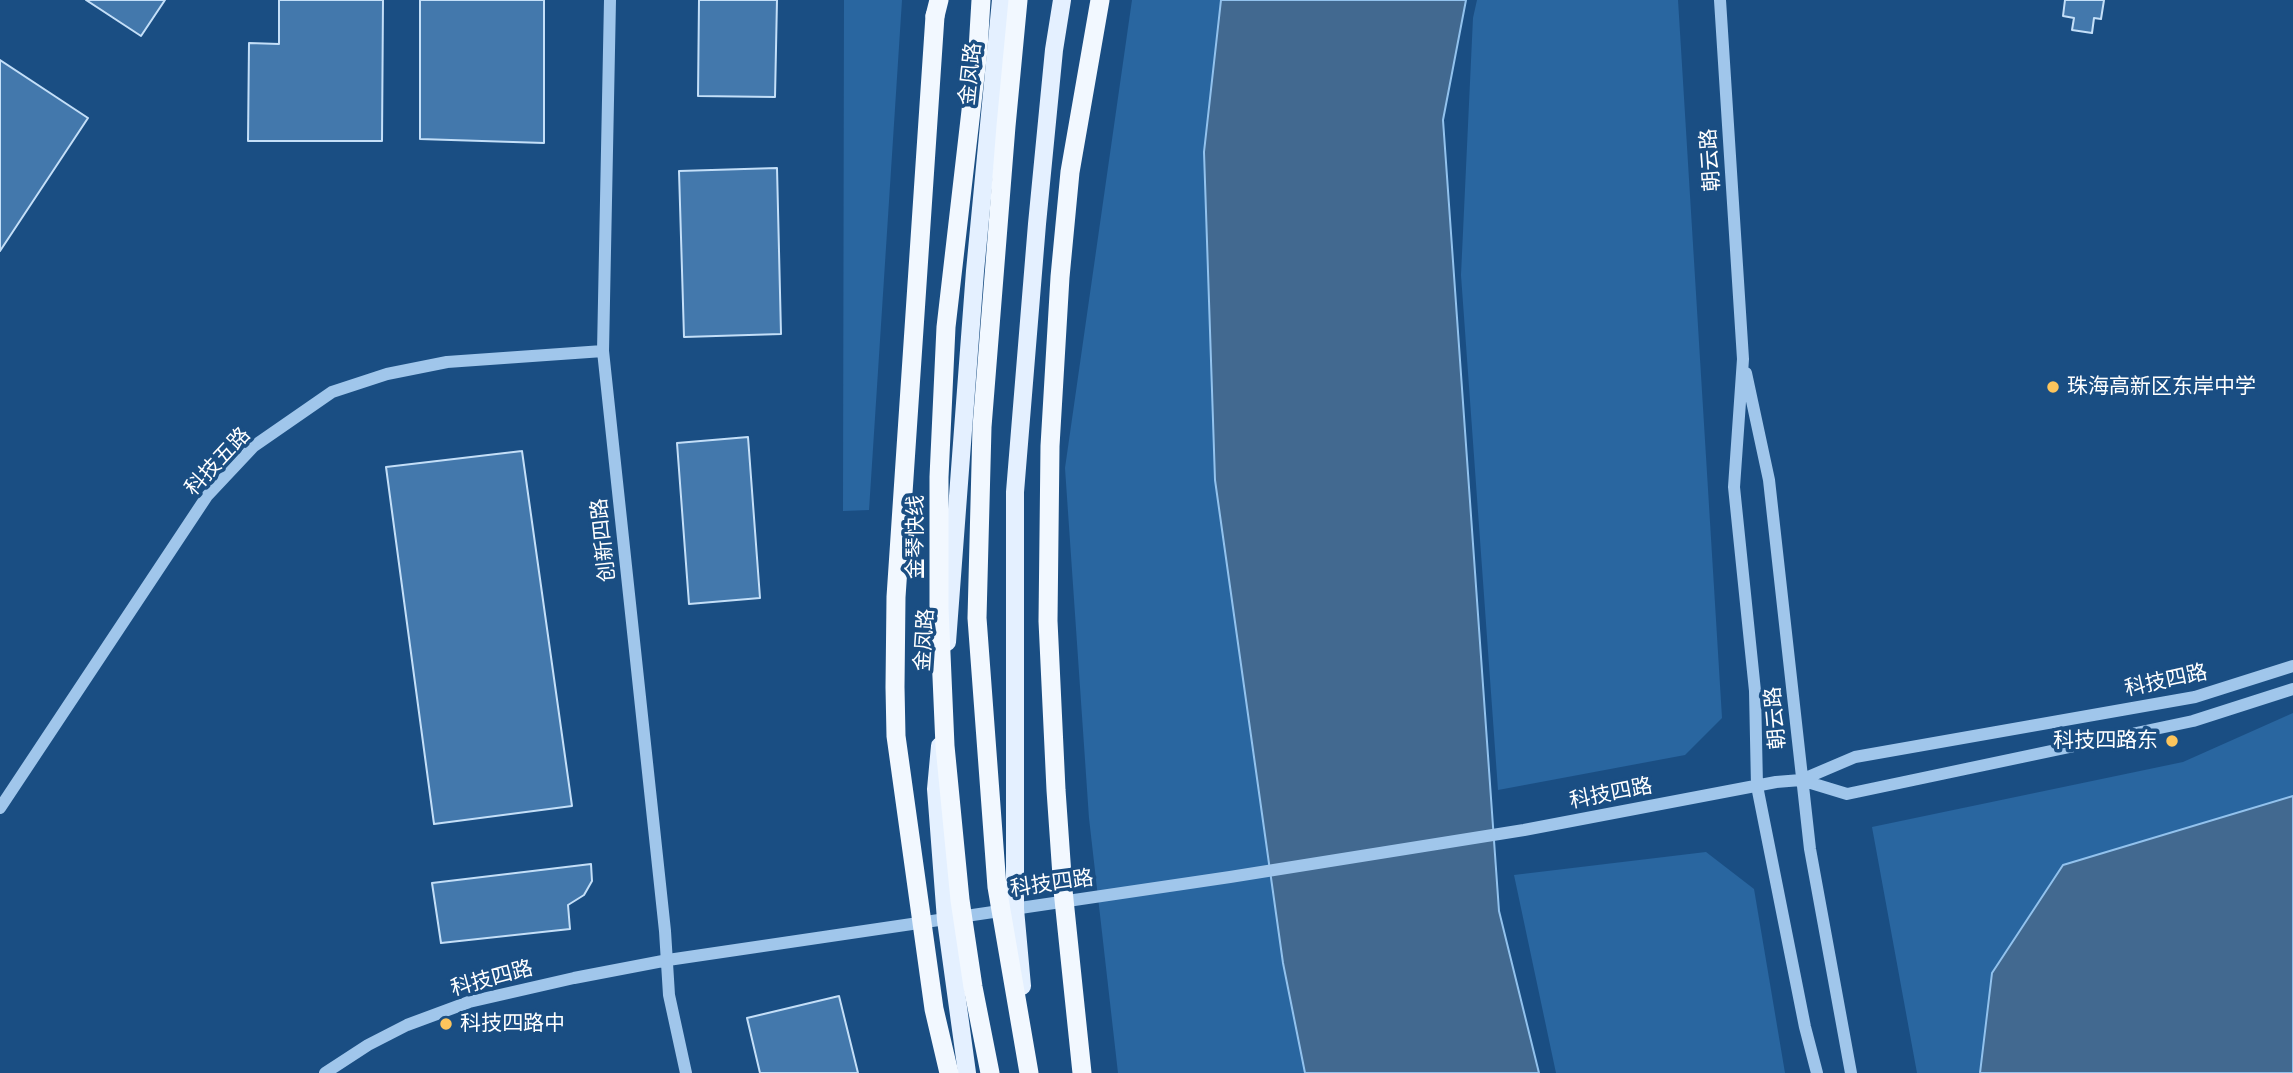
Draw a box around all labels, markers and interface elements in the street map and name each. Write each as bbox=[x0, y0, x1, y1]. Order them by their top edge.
street label: 金凤路 bbox=[955, 41, 987, 107]
street label: 朝云路 bbox=[1696, 128, 1726, 192]
place label: 珠海高新区东岸中学 bbox=[2067, 374, 2256, 400]
marker: 珠海高新区东岸中学 bbox=[2045, 379, 2061, 395]
street label: 科技五路 bbox=[180, 423, 256, 501]
street label: 金琴快线 bbox=[903, 495, 929, 579]
street label: 创新四路 bbox=[587, 497, 621, 583]
street label: 金凤路 bbox=[910, 608, 940, 672]
street label: 科技四路 bbox=[2122, 660, 2210, 702]
street label: 朝云路 bbox=[1761, 686, 1791, 750]
place label: 科技四路东 bbox=[2053, 728, 2158, 754]
marker: 科技四路东 bbox=[2164, 733, 2180, 749]
street label: 科技四路 bbox=[1567, 774, 1655, 814]
street label: 科技四路 bbox=[1009, 866, 1095, 902]
street label: 科技四路 bbox=[448, 956, 536, 1002]
place label: 科技四路中 bbox=[460, 1011, 565, 1037]
marker: 科技四路中 bbox=[438, 1016, 454, 1032]

